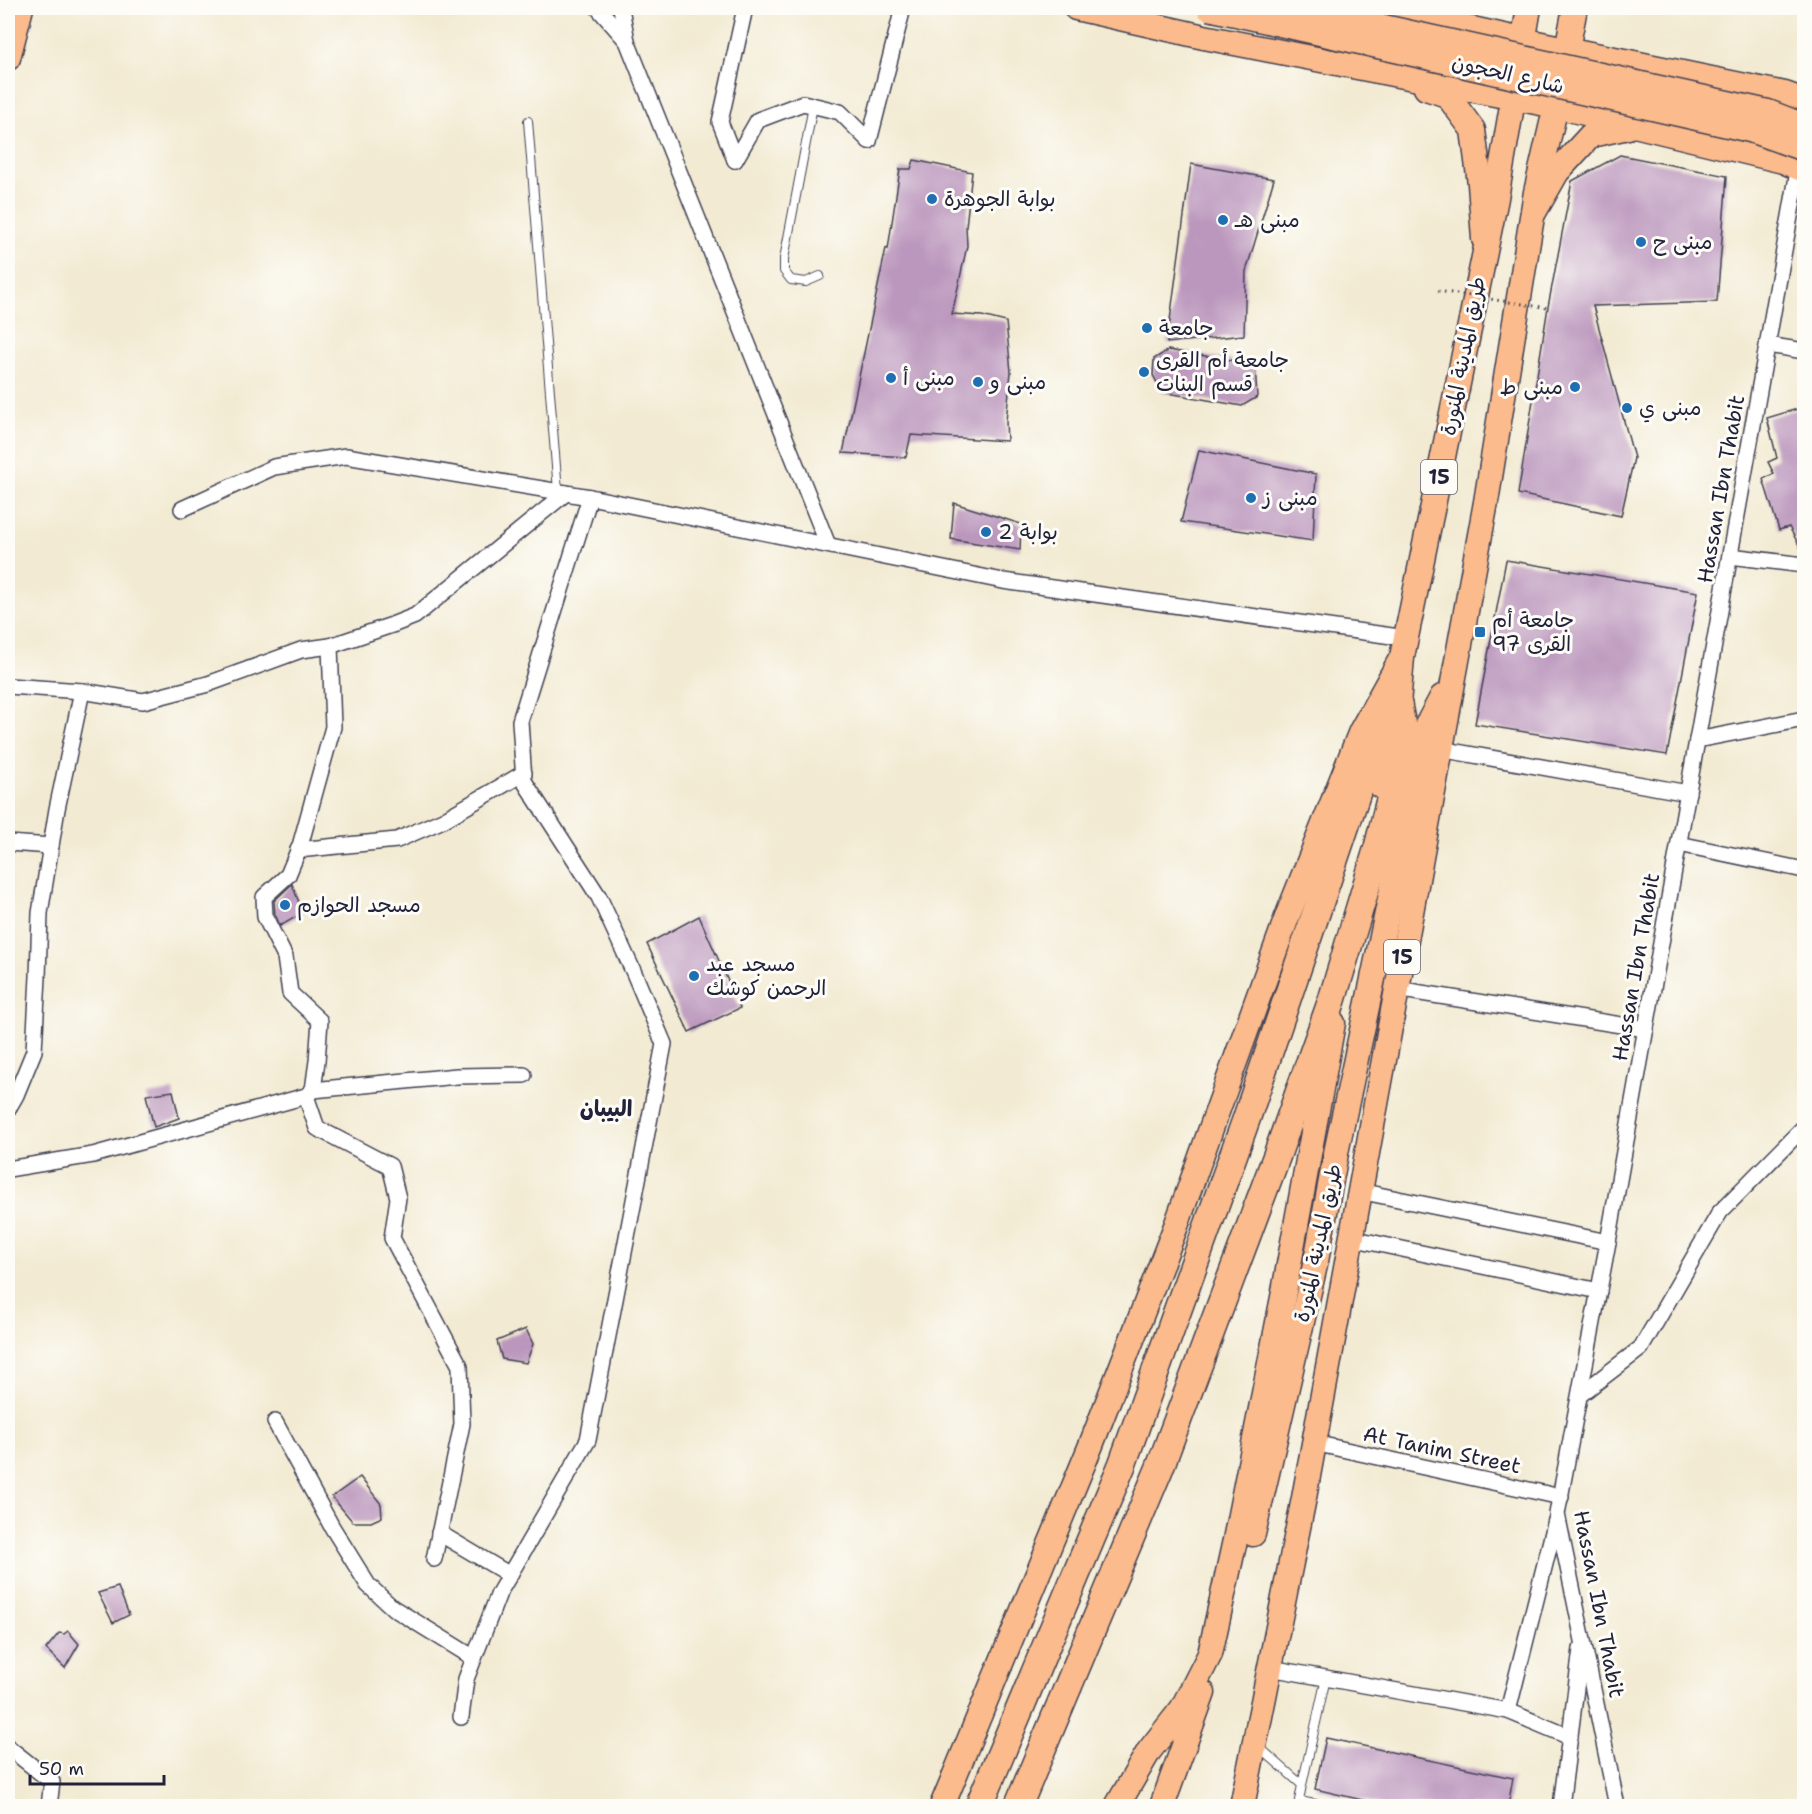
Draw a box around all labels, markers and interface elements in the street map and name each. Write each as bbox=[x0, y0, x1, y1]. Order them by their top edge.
street label: شارع الحجون bbox=[1449, 48, 1567, 101]
place label: بوابة الجوهرة bbox=[944, 185, 1056, 213]
marker: بوابة الجوهرة bbox=[925, 192, 939, 206]
place label: مبنى هـ bbox=[1234, 206, 1300, 234]
marker: مبنى هـ bbox=[1216, 213, 1230, 227]
place label: مبنى ح bbox=[1653, 228, 1713, 256]
marker: مبنى ح bbox=[1634, 235, 1648, 249]
street label: طريق المدينة المنورة bbox=[1434, 274, 1492, 438]
place label: جامعة bbox=[1159, 314, 1214, 342]
marker: جامعة bbox=[1140, 321, 1154, 335]
place label: جامعة أم القرى قسم البنات bbox=[1156, 346, 1289, 400]
place label: مبنى أ bbox=[903, 364, 955, 392]
marker: جامعة أم القرى قسم البنات bbox=[1137, 365, 1151, 379]
place label: مبنى و bbox=[988, 368, 1046, 396]
marker: مبنى أ bbox=[884, 371, 898, 385]
place label: مبنى ط bbox=[1500, 373, 1563, 401]
marker: مبنى و bbox=[971, 375, 985, 389]
marker: مبنى ط bbox=[1568, 380, 1582, 394]
street label: Hassan Ibn Thabit bbox=[1691, 393, 1751, 585]
place label: مبنى ي bbox=[1639, 394, 1702, 423]
marker: مبنى ي bbox=[1620, 401, 1634, 415]
road number: 15 bbox=[1421, 460, 1457, 494]
place label: مبنى ز bbox=[1261, 484, 1318, 512]
marker: مبنى ز bbox=[1244, 491, 1258, 505]
place label: بوابة 2 bbox=[998, 518, 1058, 546]
marker: بوابة 2 bbox=[979, 525, 993, 539]
place label: جامعة أم القرى 97 bbox=[1492, 606, 1574, 658]
marker: جامعة أم القرى 97 bbox=[1473, 625, 1487, 639]
street label: Hassan Ibn Thabit bbox=[1606, 871, 1666, 1063]
place label: مسجد الحوازم bbox=[297, 891, 421, 921]
marker: مسجد الحوازم bbox=[278, 898, 292, 912]
road number: 15 bbox=[1384, 940, 1420, 974]
place label: مسجد عبد الرحمن كوشك bbox=[706, 950, 827, 1002]
marker: مسجد عبد الرحمن كوشك bbox=[687, 969, 701, 983]
district label: البيبان bbox=[580, 1094, 632, 1123]
street label: طريق المدينة المنورة bbox=[1288, 1161, 1348, 1325]
street label: At Tanim Street bbox=[1361, 1420, 1523, 1480]
street label: Hassan Ibn Thabit bbox=[1567, 1508, 1631, 1700]
scale bar bbox=[30, 1748, 164, 1786]
text: 50 m bbox=[39, 1757, 84, 1781]

